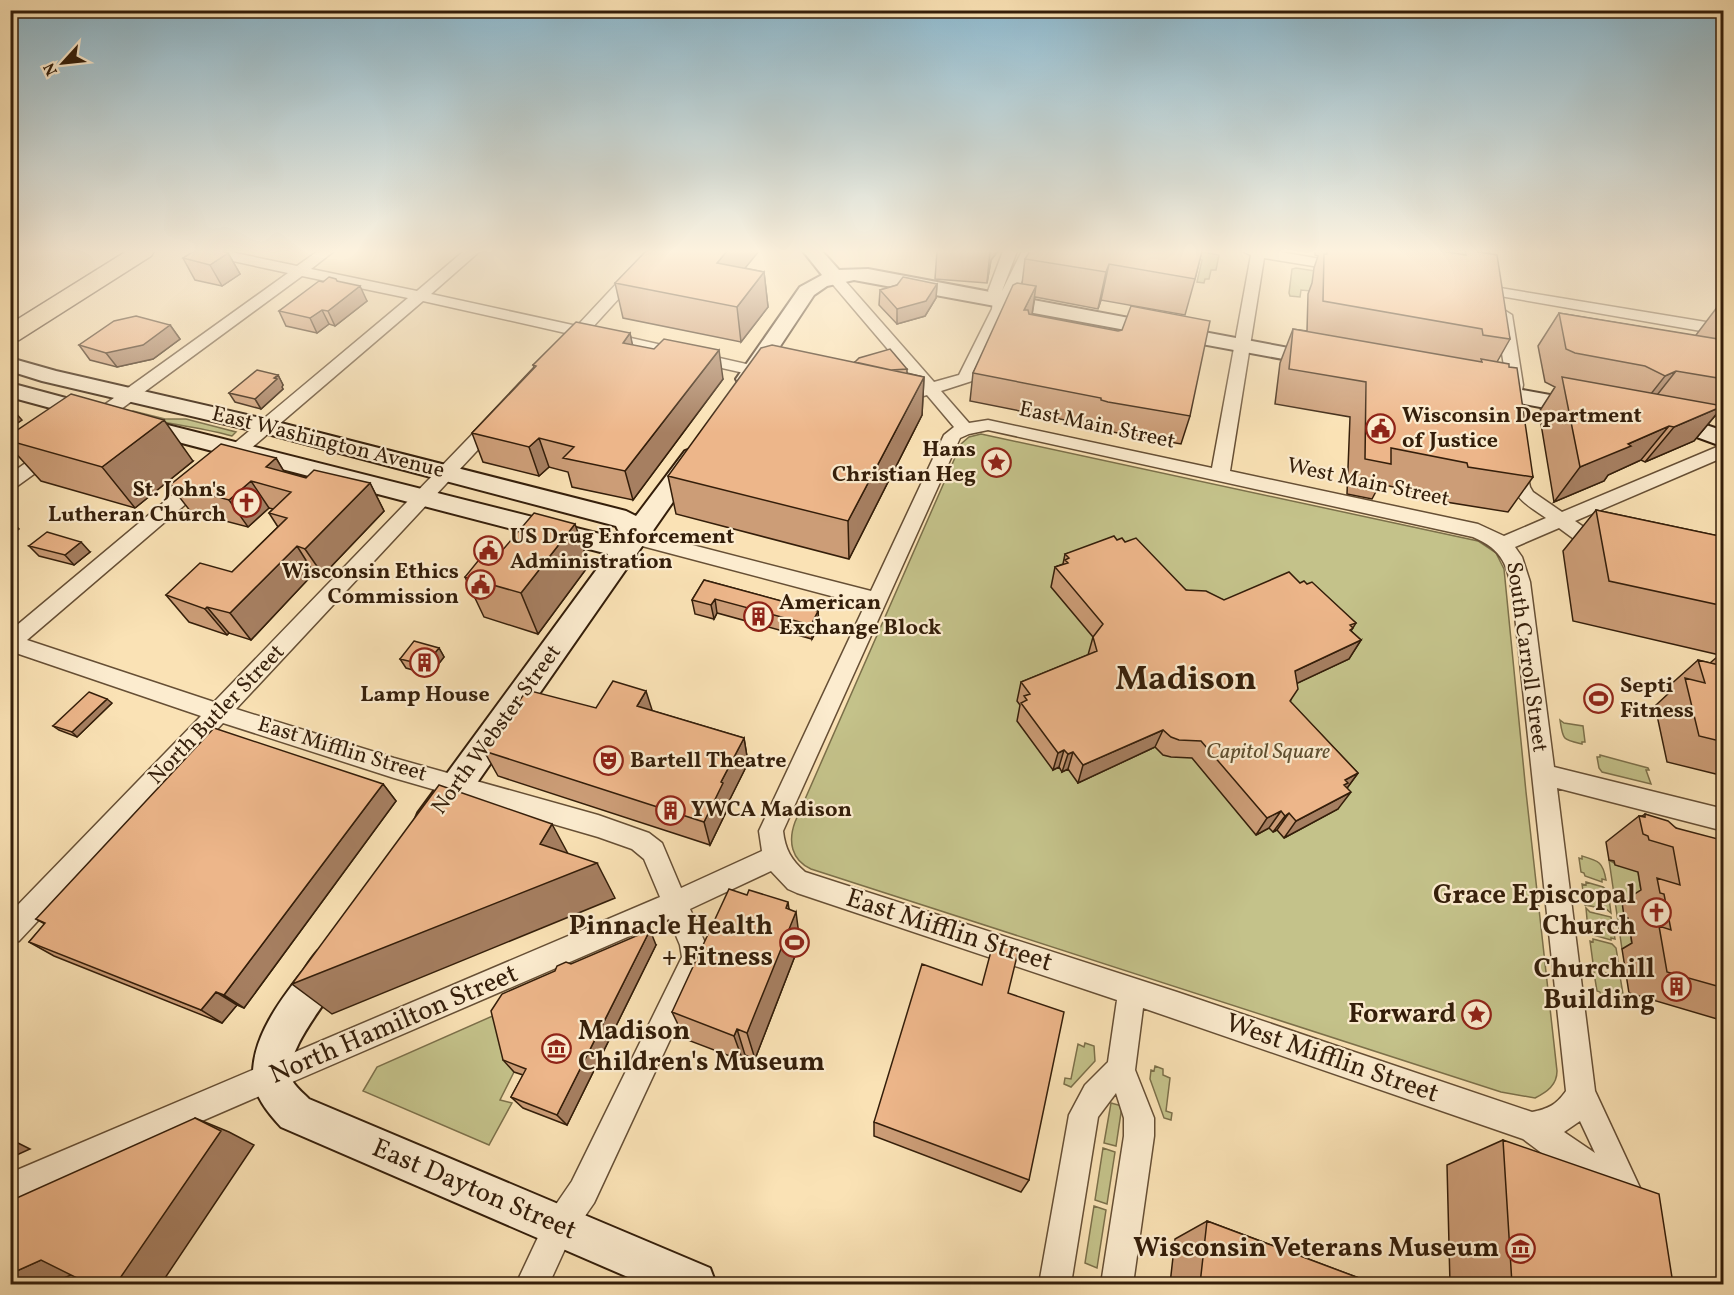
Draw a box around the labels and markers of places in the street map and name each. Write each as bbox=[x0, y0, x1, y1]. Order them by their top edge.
place label: Wisconsin Department of Justice bbox=[1402, 401, 1642, 457]
public building icon: Wisconsin Department of Justice bbox=[1365, 413, 1397, 445]
place label: Hans Christian Heg bbox=[832, 435, 976, 491]
place icon: Hans Christian Heg bbox=[981, 447, 1013, 479]
place label: St. John's Lutheran Church bbox=[48, 475, 226, 531]
church icon: St. John's Lutheran Church bbox=[231, 487, 263, 519]
place label: US Drug Enforcement Administration bbox=[510, 522, 734, 578]
public building icon: US Drug Enforcement Administration bbox=[473, 534, 505, 566]
place label: Wisconsin Ethics Commission bbox=[282, 557, 459, 613]
public building icon: Wisconsin Ethics Commission bbox=[464, 569, 496, 601]
place label: American Exchange Block bbox=[779, 588, 941, 644]
building icon: American Exchange Block bbox=[742, 600, 774, 632]
building icon: Lamp House bbox=[409, 647, 441, 679]
place label: Septi Fitness bbox=[1620, 671, 1694, 727]
place label: Lamp House bbox=[360, 680, 490, 711]
sports icon: Septi Fitness bbox=[1583, 683, 1615, 715]
theatre icon: Bartell Theatre bbox=[593, 745, 625, 777]
place label: Bartell Theatre bbox=[630, 746, 787, 777]
building icon: YWCA Madison bbox=[654, 794, 686, 826]
place label: YWCA Madison bbox=[691, 795, 852, 826]
place label: Grace Episcopal Church bbox=[1433, 877, 1636, 946]
church icon: Grace Episcopal Church bbox=[1641, 896, 1673, 928]
place label: Pinnacle Health + Fitness bbox=[569, 908, 773, 977]
sports icon: Pinnacle Health + Fitness bbox=[778, 927, 810, 959]
place label: Churchill Building bbox=[1533, 951, 1655, 1020]
building icon: Churchill Building bbox=[1660, 970, 1692, 1002]
place label: Forward bbox=[1348, 996, 1456, 1034]
place icon: Forward bbox=[1461, 999, 1493, 1031]
place label: Madison Children's Museum bbox=[578, 1013, 825, 1082]
museum icon: Madison Children's Museum bbox=[541, 1032, 573, 1064]
place label: Wisconsin Veterans Museum bbox=[1133, 1230, 1499, 1268]
museum icon: Wisconsin Veterans Museum bbox=[1504, 1233, 1536, 1265]

